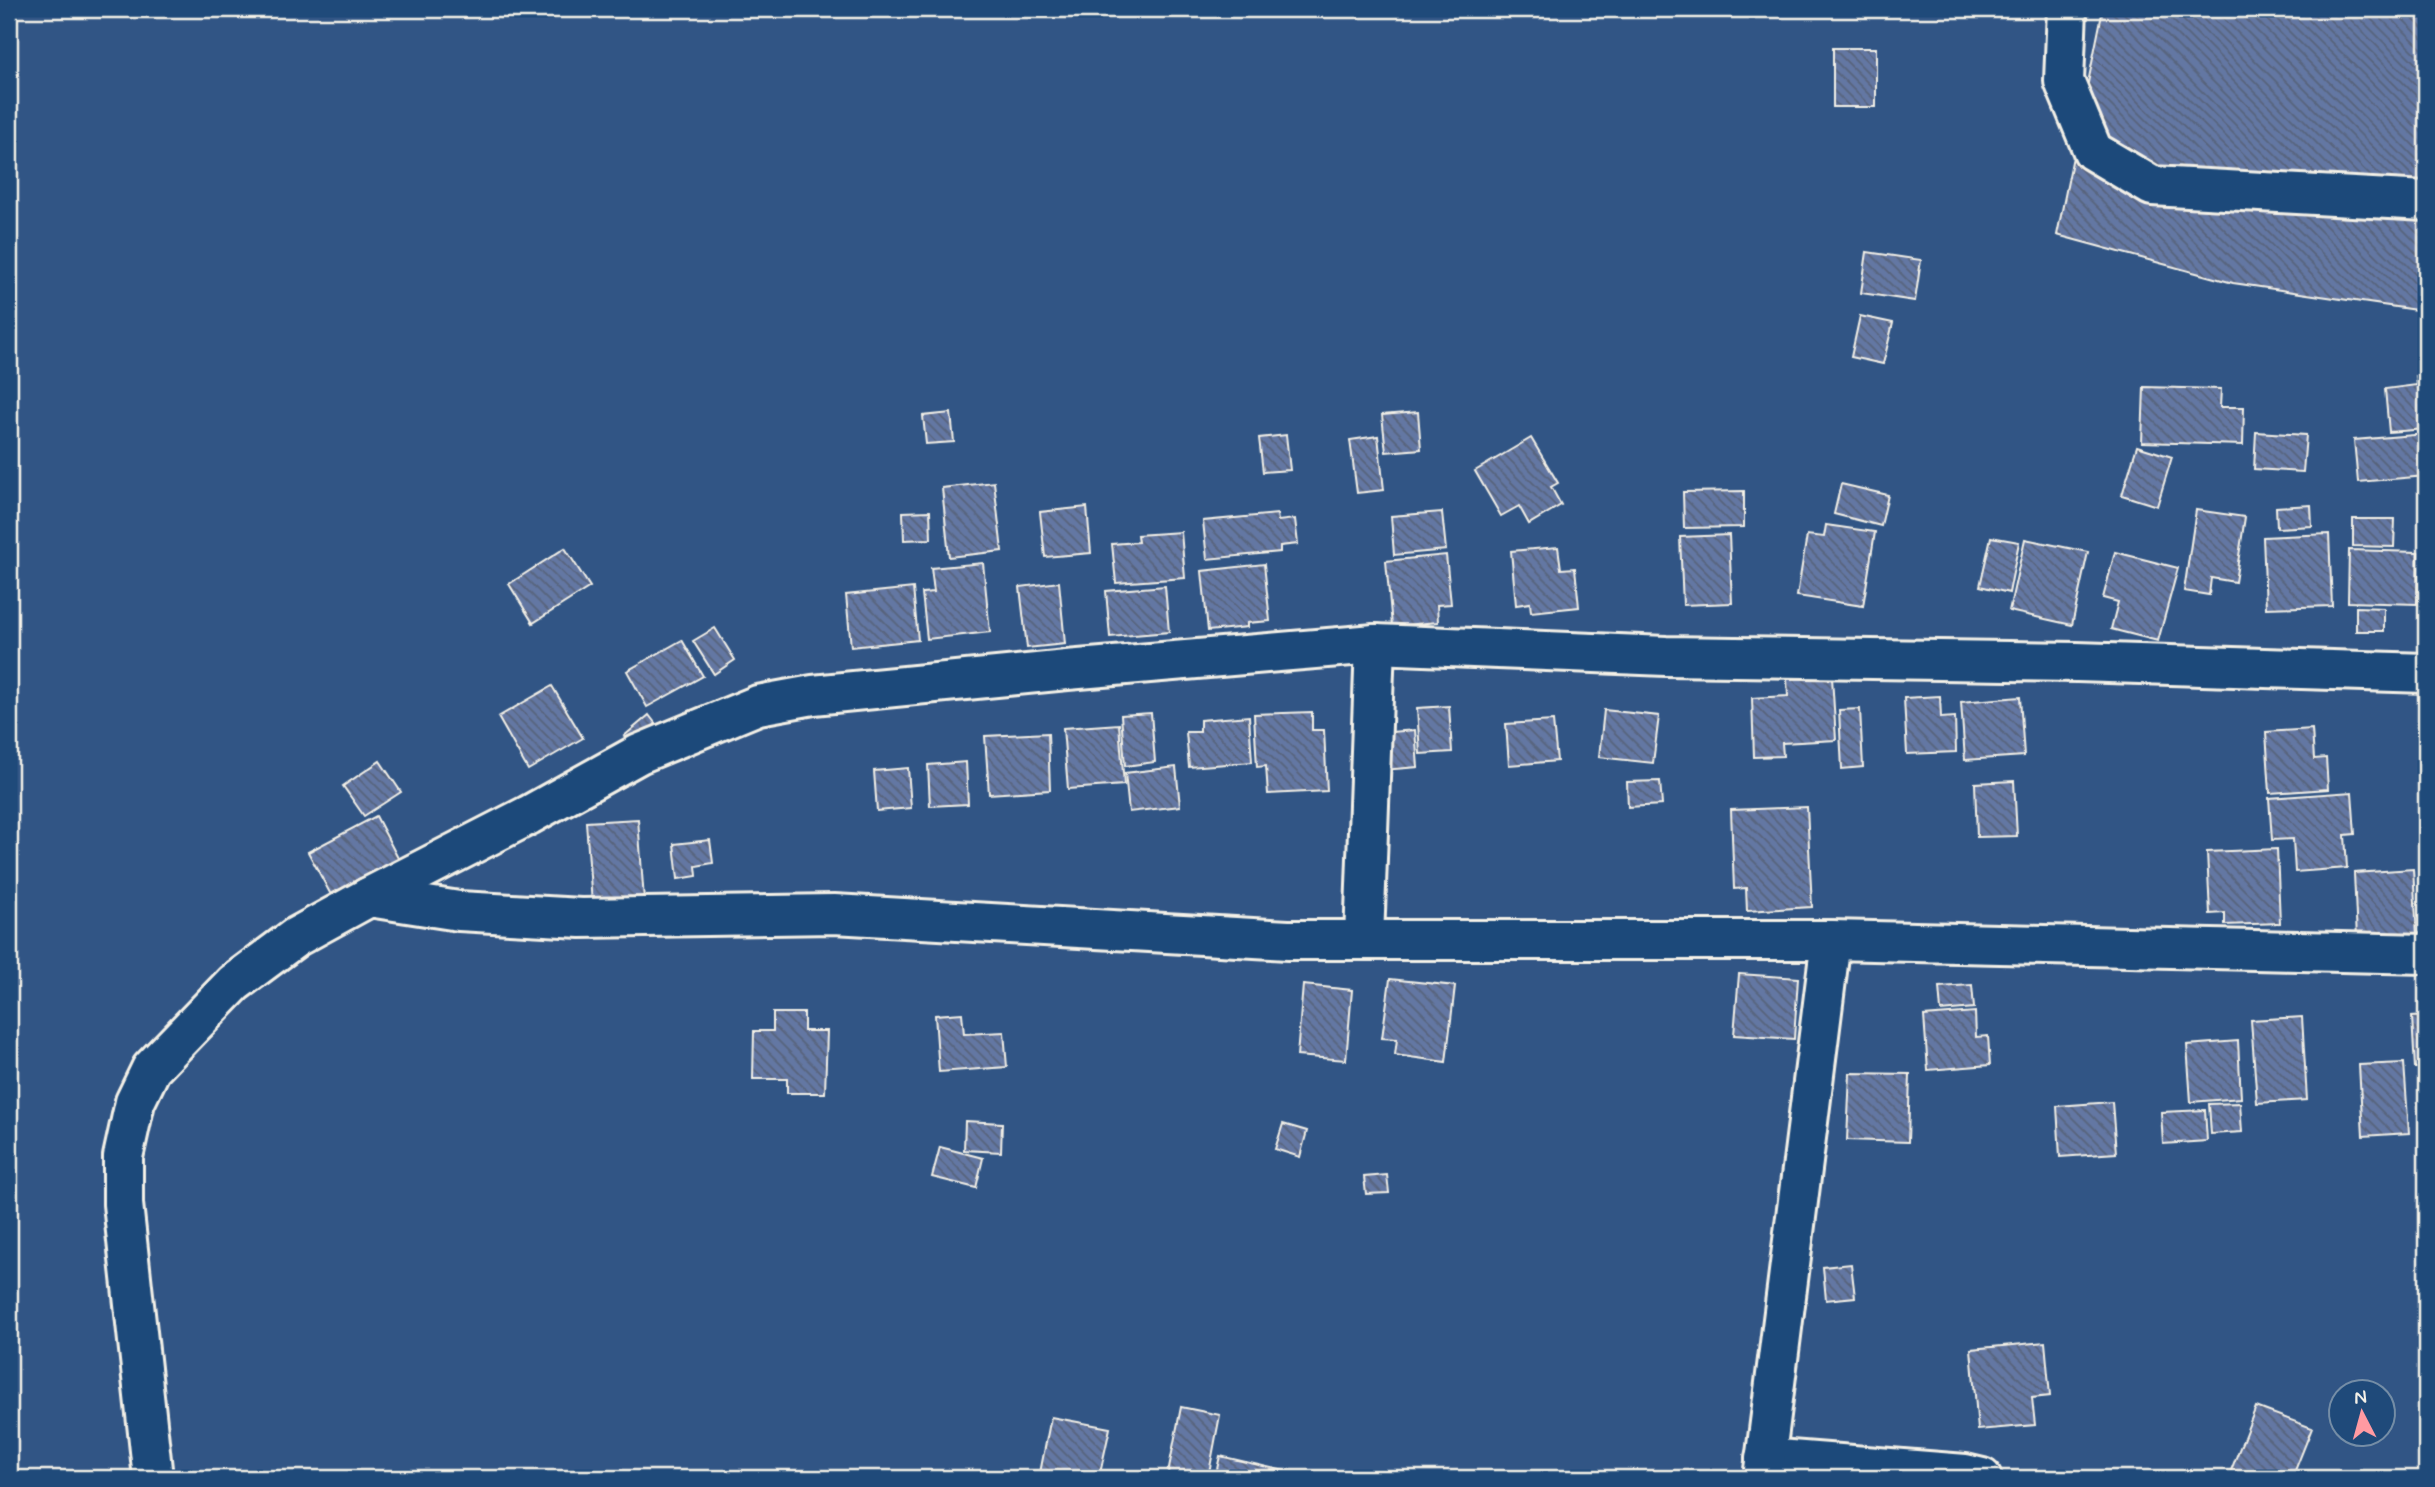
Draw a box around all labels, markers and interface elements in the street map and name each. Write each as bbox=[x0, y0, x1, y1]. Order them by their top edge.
north arrow bbox=[2326, 1378, 2396, 1448]
text: N bbox=[2353, 1384, 2368, 1411]

